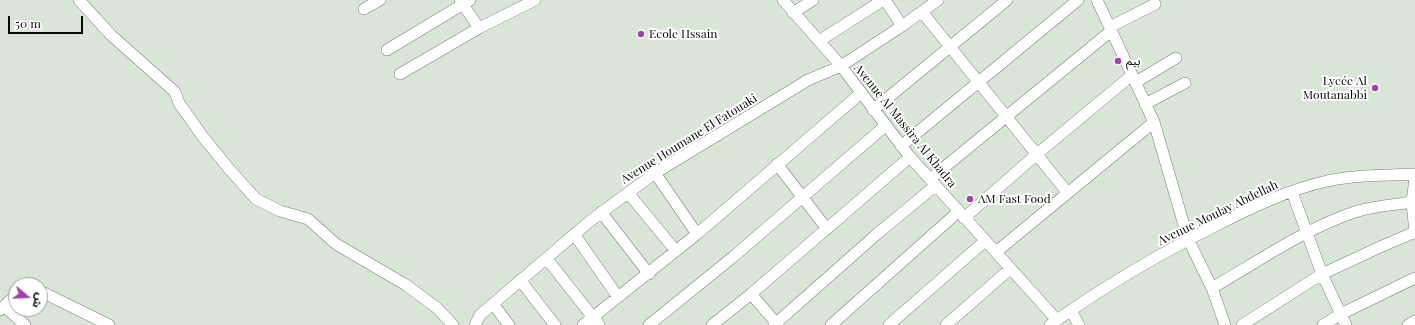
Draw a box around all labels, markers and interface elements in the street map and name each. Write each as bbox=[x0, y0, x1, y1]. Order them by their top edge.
scale bar bbox=[10, 8, 85, 34]
text: 50 m bbox=[15, 15, 41, 31]
place label: Ecole Hssain bbox=[649, 27, 717, 41]
marker: Ecole Hssain bbox=[636, 29, 646, 39]
place label: بيم bbox=[1126, 54, 1140, 68]
marker: بيم bbox=[1113, 56, 1123, 66]
street label: Avenue Al Massira Al Khadra bbox=[851, 61, 959, 191]
place label: Lycée Al Moutanabbi bbox=[1303, 74, 1367, 102]
marker: Lycée Al Moutanabbi bbox=[1370, 83, 1380, 93]
street label: Avenue Houmane El Fatouaki bbox=[618, 91, 760, 187]
street label: Avenue Moulay Abdellah bbox=[1156, 178, 1280, 248]
place label: AM Fast Food bbox=[978, 192, 1051, 206]
marker: AM Fast Food bbox=[965, 194, 975, 204]
north arrow bbox=[8, 277, 48, 317]
text: ش bbox=[29, 291, 48, 310]

